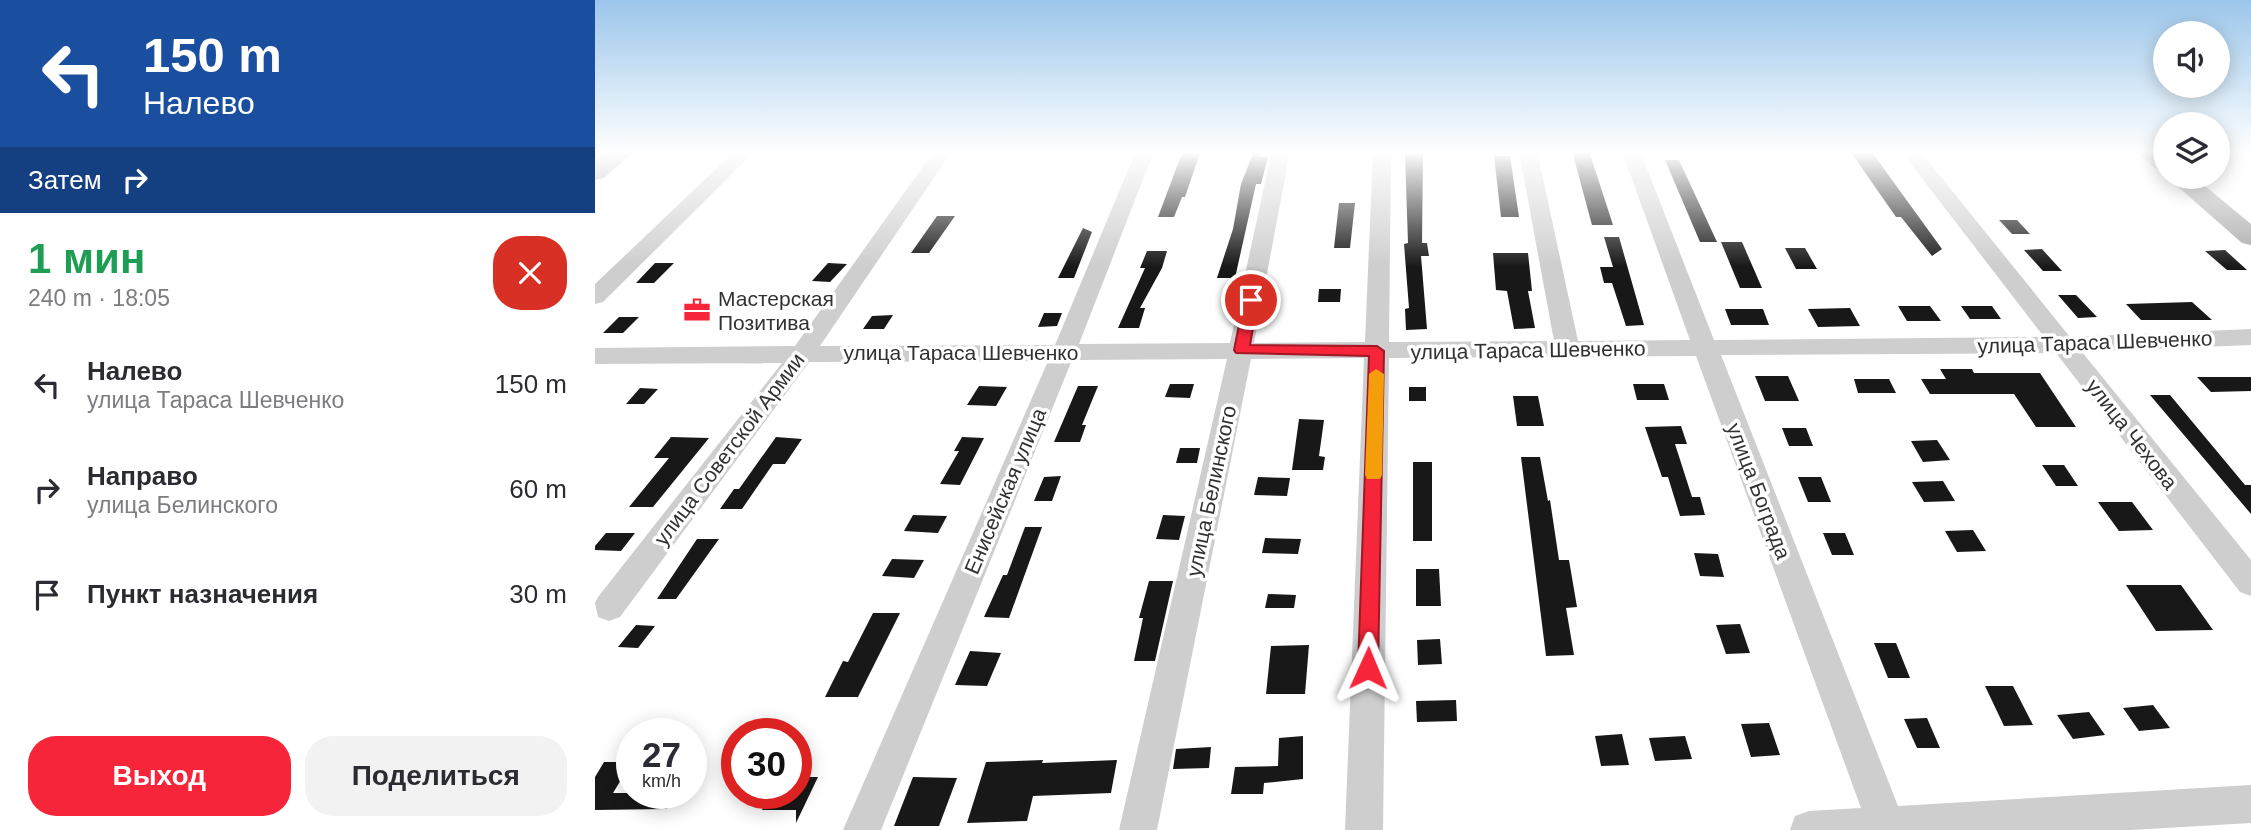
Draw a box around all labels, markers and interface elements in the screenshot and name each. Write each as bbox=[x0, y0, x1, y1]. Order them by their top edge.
map controls bbox=[2153, 21, 2230, 189]
button: sound bbox=[2153, 21, 2230, 98]
icon: left bbox=[28, 28, 119, 119]
text: 150 m bbox=[143, 28, 282, 82]
text: Налево bbox=[143, 85, 255, 121]
button: layers bbox=[2153, 112, 2230, 189]
icon: right bbox=[116, 161, 154, 199]
text: Затем bbox=[28, 165, 102, 195]
text: 1 мин bbox=[28, 235, 145, 282]
button: close bbox=[493, 236, 567, 310]
pin bbox=[1221, 270, 1281, 330]
icon: arrive bbox=[1232, 281, 1270, 319]
text: 240 m · 18:05 bbox=[28, 285, 170, 311]
place label: Мастерская Позитива bbox=[718, 287, 834, 334]
office icon: Мастерская Позитива bbox=[682, 295, 712, 325]
street label: улица Тараса Шевченко bbox=[1977, 326, 2213, 358]
street label: улица Тараса Шевченко bbox=[1410, 336, 1646, 364]
street label: улица Тараса Шевченко bbox=[844, 341, 1078, 364]
street label: улица Советской Армии bbox=[649, 348, 809, 550]
text: Налево bbox=[87, 356, 182, 386]
icon: left bbox=[28, 366, 66, 404]
text: 150 m bbox=[495, 369, 567, 399]
street label: улица Чехова bbox=[2082, 374, 2182, 494]
text: улица Тараса Шевченко bbox=[87, 387, 344, 413]
street label: улица Белинского bbox=[1182, 403, 1240, 579]
street label: Енисейская улица bbox=[960, 404, 1050, 577]
street label: улица Бограда bbox=[1722, 420, 1796, 563]
text: Направо bbox=[87, 461, 198, 491]
icon: right bbox=[28, 471, 66, 509]
text: 60 m bbox=[509, 474, 567, 504]
text: улица Белинского bbox=[87, 492, 278, 518]
icon: arrive bbox=[28, 576, 66, 614]
text: Пункт назначения bbox=[87, 579, 318, 609]
text: 30 m bbox=[509, 579, 567, 609]
position arrow bbox=[1331, 631, 1405, 705]
speed limit sign: 30 bbox=[721, 718, 812, 809]
text: 27 bbox=[642, 735, 681, 774]
button: Выход bbox=[28, 736, 291, 816]
button: Поделиться bbox=[305, 736, 567, 816]
text: km/h bbox=[642, 771, 681, 791]

